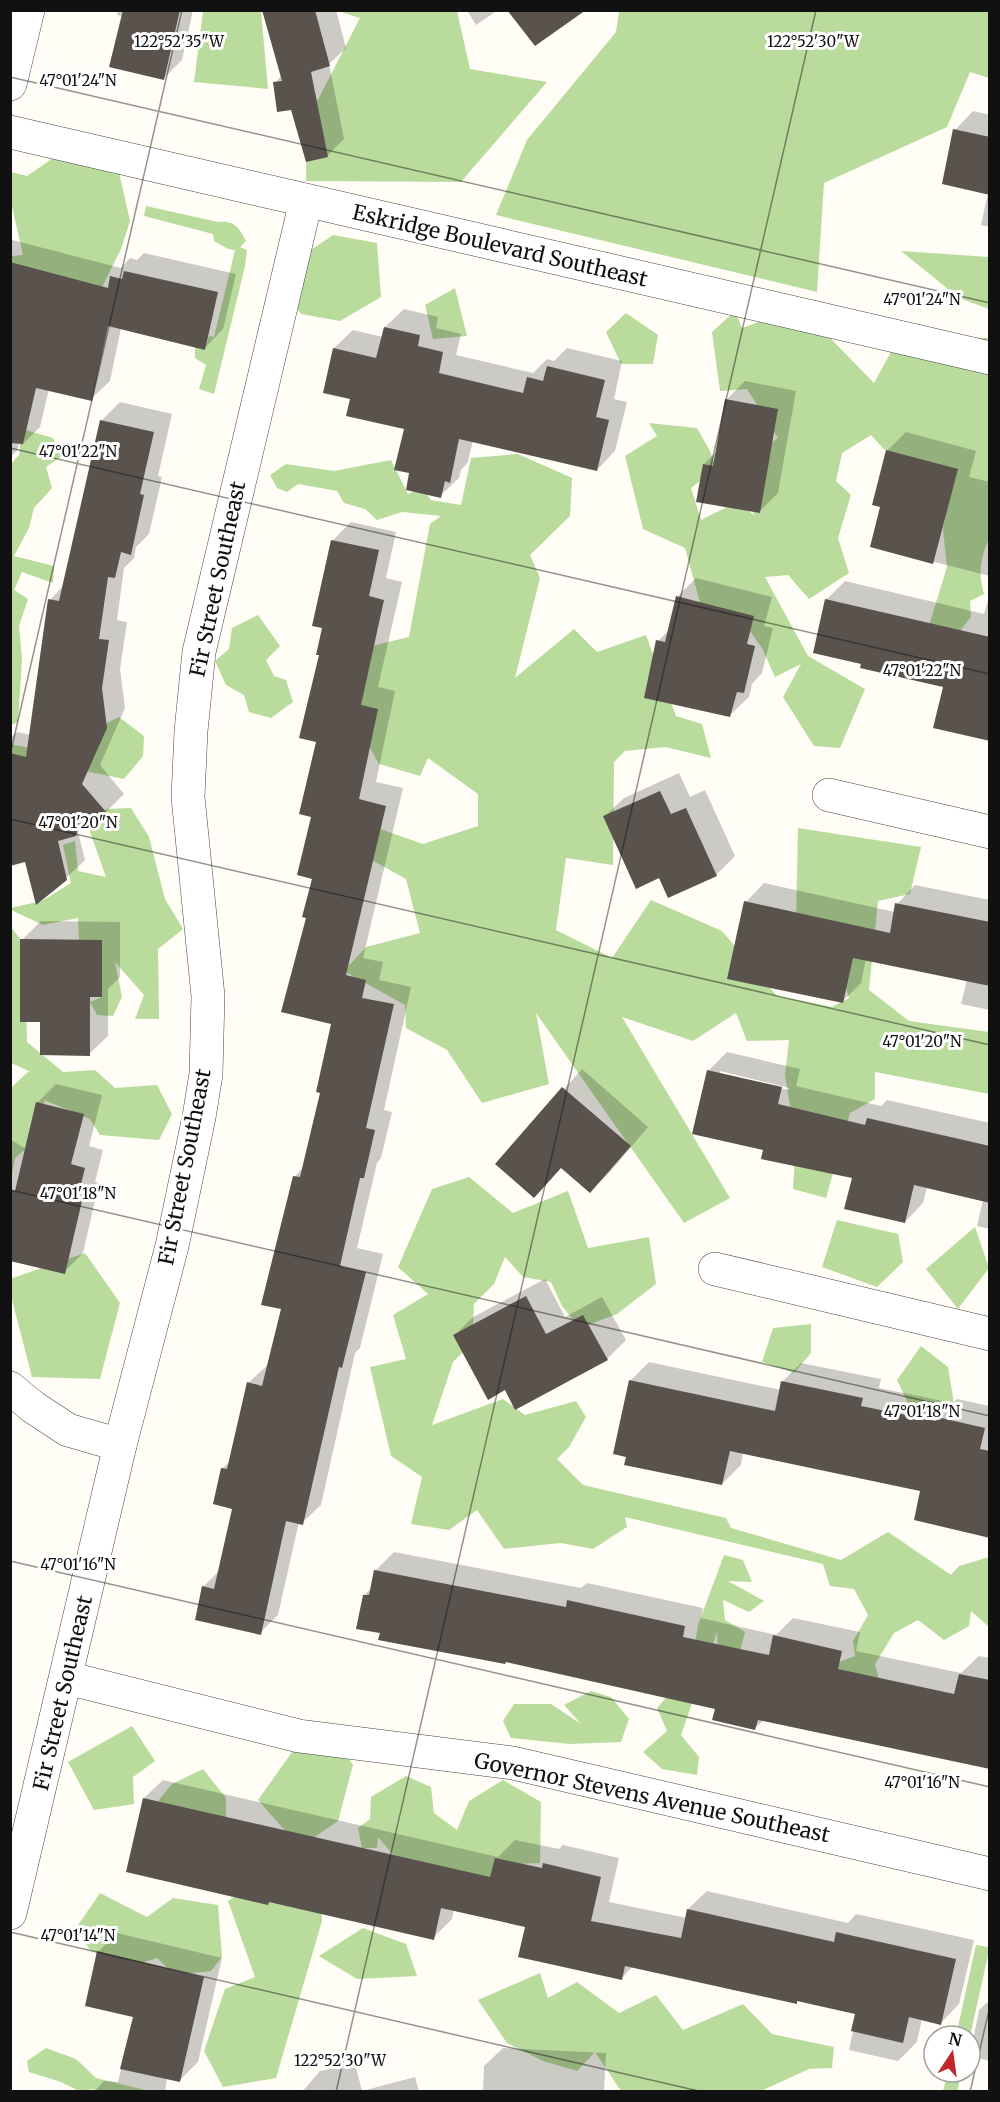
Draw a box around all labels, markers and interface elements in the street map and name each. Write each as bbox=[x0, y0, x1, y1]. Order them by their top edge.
text: 122°52'35"W bbox=[134, 32, 225, 51]
text: 122°52'30"W bbox=[767, 32, 860, 51]
text: 47°01'24"N bbox=[39, 71, 117, 90]
street label: Eskridge Boulevard Southeast bbox=[350, 198, 650, 293]
text: 47°01'24"N bbox=[883, 290, 961, 309]
text: 47°01'22"N bbox=[39, 442, 118, 461]
street label: Fir Street Southeast bbox=[184, 479, 251, 679]
text: 47°01'22"N bbox=[883, 661, 962, 680]
text: 47°01'20"N bbox=[38, 813, 118, 832]
text: 47°01'20"N bbox=[882, 1032, 962, 1051]
street label: Fir Street Southeast bbox=[152, 1066, 217, 1267]
text: 47°01'18"N bbox=[40, 1184, 117, 1203]
text: 47°01'18"N bbox=[884, 1402, 961, 1421]
text: 47°01'16"N bbox=[40, 1555, 116, 1574]
street label: Fir Street Southeast bbox=[27, 1593, 98, 1793]
street label: Governor Stevens Avenue Southeast bbox=[472, 1747, 832, 1848]
text: 47°01'16"N bbox=[884, 1773, 960, 1792]
text: 47°01'14"N bbox=[41, 1926, 116, 1945]
north arrow bbox=[922, 2024, 982, 2084]
text: N bbox=[947, 2028, 964, 2051]
text: 122°52'30"W bbox=[294, 2051, 387, 2070]

